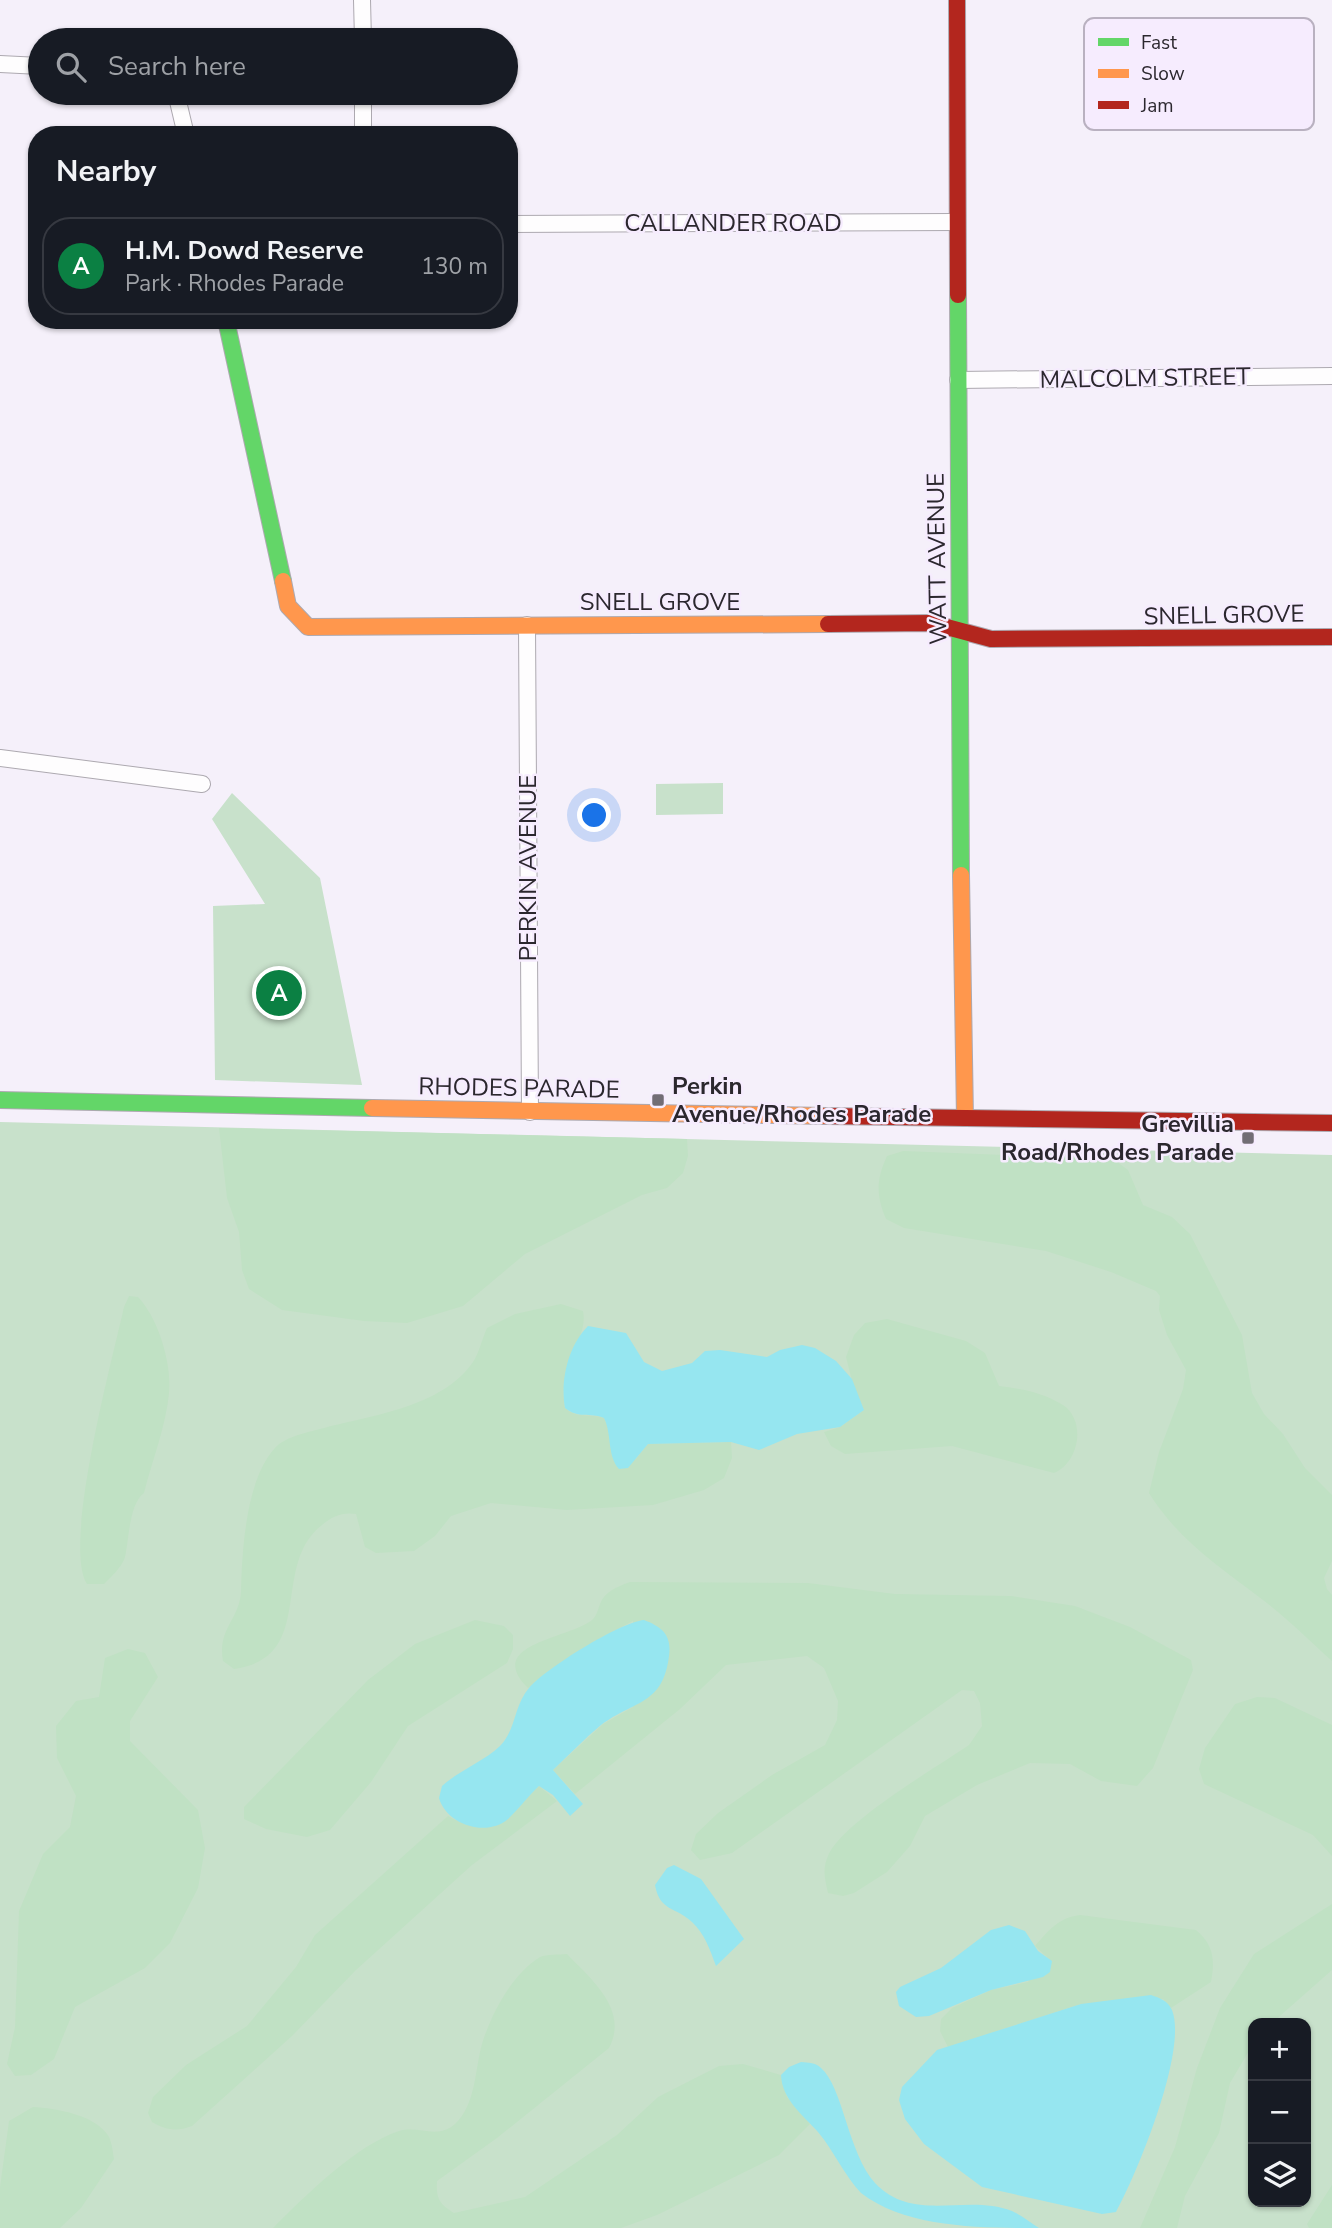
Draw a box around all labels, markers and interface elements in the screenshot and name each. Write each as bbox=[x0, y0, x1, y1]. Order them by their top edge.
legend bbox=[1084, 18, 1314, 130]
search box bbox=[28, 28, 518, 105]
text: Fast bbox=[1141, 30, 1177, 56]
icon: search bbox=[52, 48, 90, 86]
text: Search here bbox=[108, 49, 246, 84]
text: Slow bbox=[1141, 61, 1185, 87]
text: Jam bbox=[1140, 93, 1174, 119]
text: Nearby bbox=[56, 151, 156, 192]
street label: CALLANDER ROAD bbox=[624, 207, 842, 239]
text: H.M. Dowd Reserve bbox=[125, 233, 364, 268]
text: A bbox=[72, 251, 90, 282]
text: 130 m bbox=[421, 251, 488, 282]
text: Park · Rhodes Parade bbox=[125, 268, 344, 299]
street label: MALCOLM STREET bbox=[1039, 360, 1251, 396]
street label: WATT AVENUE bbox=[920, 473, 954, 645]
street label: SNELL GROVE bbox=[580, 586, 740, 618]
street label: SNELL GROVE bbox=[1143, 598, 1305, 632]
street label: PERKIN AVENUE bbox=[512, 775, 544, 961]
your location bbox=[577, 798, 611, 832]
pin: A bbox=[256, 967, 302, 1019]
street label: RHODES PARADE bbox=[418, 1070, 620, 1106]
place label: Perkin Avenue/Rhodes Parade bbox=[672, 1070, 931, 1130]
marker: Perkin Avenue/Rhodes Parade bbox=[650, 1092, 666, 1108]
place label: Grevillia Road/Rhodes Parade bbox=[1001, 1108, 1234, 1168]
marker: Grevillia Road/Rhodes Parade bbox=[1240, 1130, 1256, 1146]
map controls bbox=[1248, 2018, 1311, 2207]
button: + bbox=[1248, 2018, 1311, 2081]
button: − bbox=[1248, 2081, 1311, 2144]
button: layers bbox=[1248, 2144, 1311, 2207]

